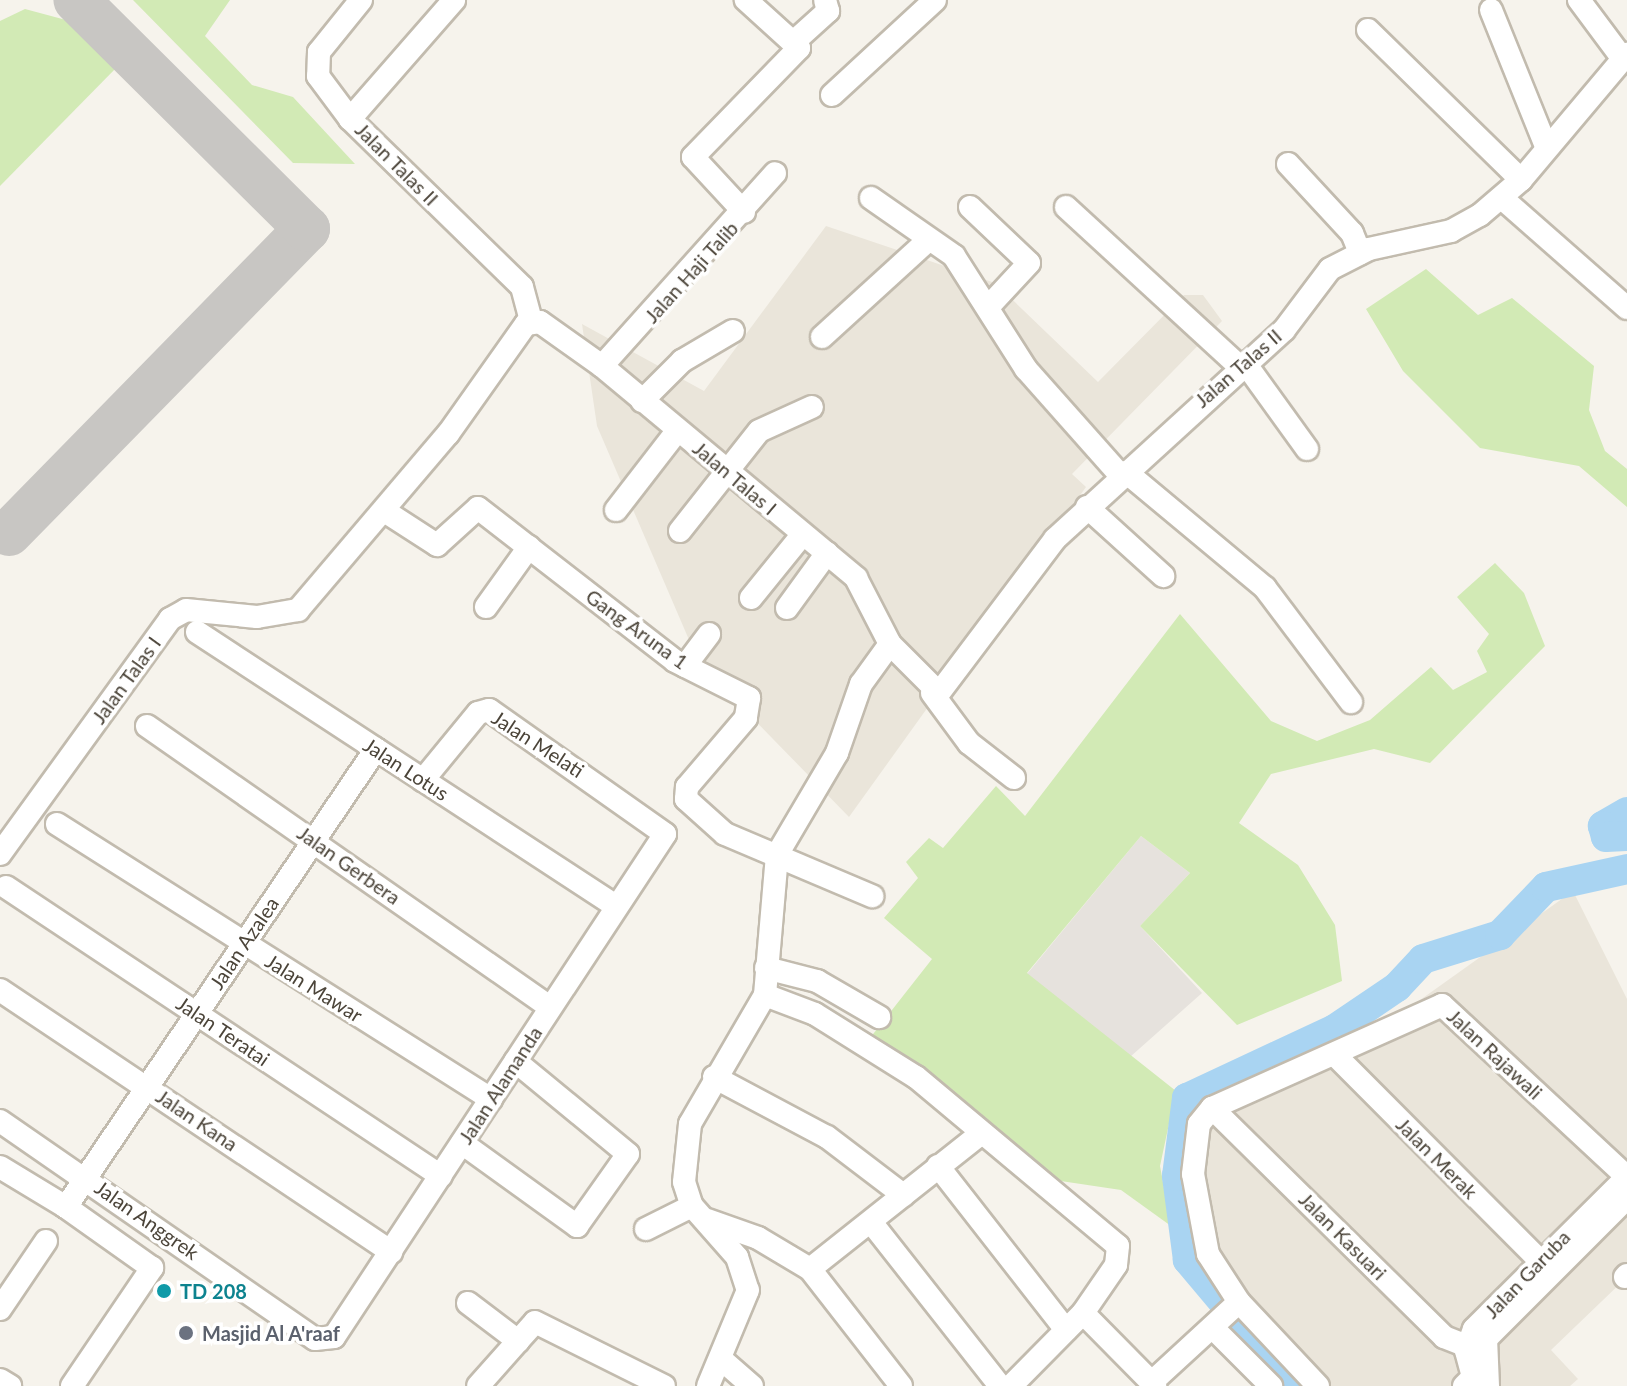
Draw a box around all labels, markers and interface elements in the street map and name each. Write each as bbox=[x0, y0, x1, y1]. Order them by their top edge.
street label: Jalan Talas II bbox=[350, 117, 444, 211]
street label: Jalan Haji Talib bbox=[639, 216, 743, 328]
street label: Jalan Talas II bbox=[1189, 324, 1287, 412]
street label: Jalan Talas I bbox=[688, 436, 782, 520]
street label: Gang Aruna 1 bbox=[581, 584, 693, 674]
street label: Jalan Talas I bbox=[86, 632, 166, 728]
street label: Jalan Melati bbox=[488, 705, 588, 783]
street label: Jalan Lotus bbox=[359, 733, 453, 805]
street label: Jalan Gerbera bbox=[293, 821, 405, 909]
street label: Jalan Azalea bbox=[204, 892, 284, 994]
street label: Jalan Mawar bbox=[261, 949, 367, 1027]
street label: Jalan Teratai bbox=[172, 991, 274, 1071]
street label: Jalan Rajawali bbox=[1443, 1004, 1547, 1104]
street label: Jalan Alamanda bbox=[453, 1022, 547, 1148]
street label: Jalan Kana bbox=[152, 1084, 242, 1156]
street label: Jalan Merak bbox=[1391, 1112, 1483, 1204]
street label: Jalan Anggrek bbox=[90, 1175, 204, 1265]
street label: Jalan Kasuari bbox=[1294, 1187, 1392, 1285]
street label: Jalan Garuba bbox=[1479, 1225, 1575, 1323]
place label: TD 208 bbox=[180, 1279, 247, 1303]
marker: TD 208 bbox=[155, 1282, 173, 1300]
place label: Masjid Al A'raaf bbox=[202, 1321, 341, 1345]
marker: Masjid Al A'raaf bbox=[177, 1324, 195, 1342]

